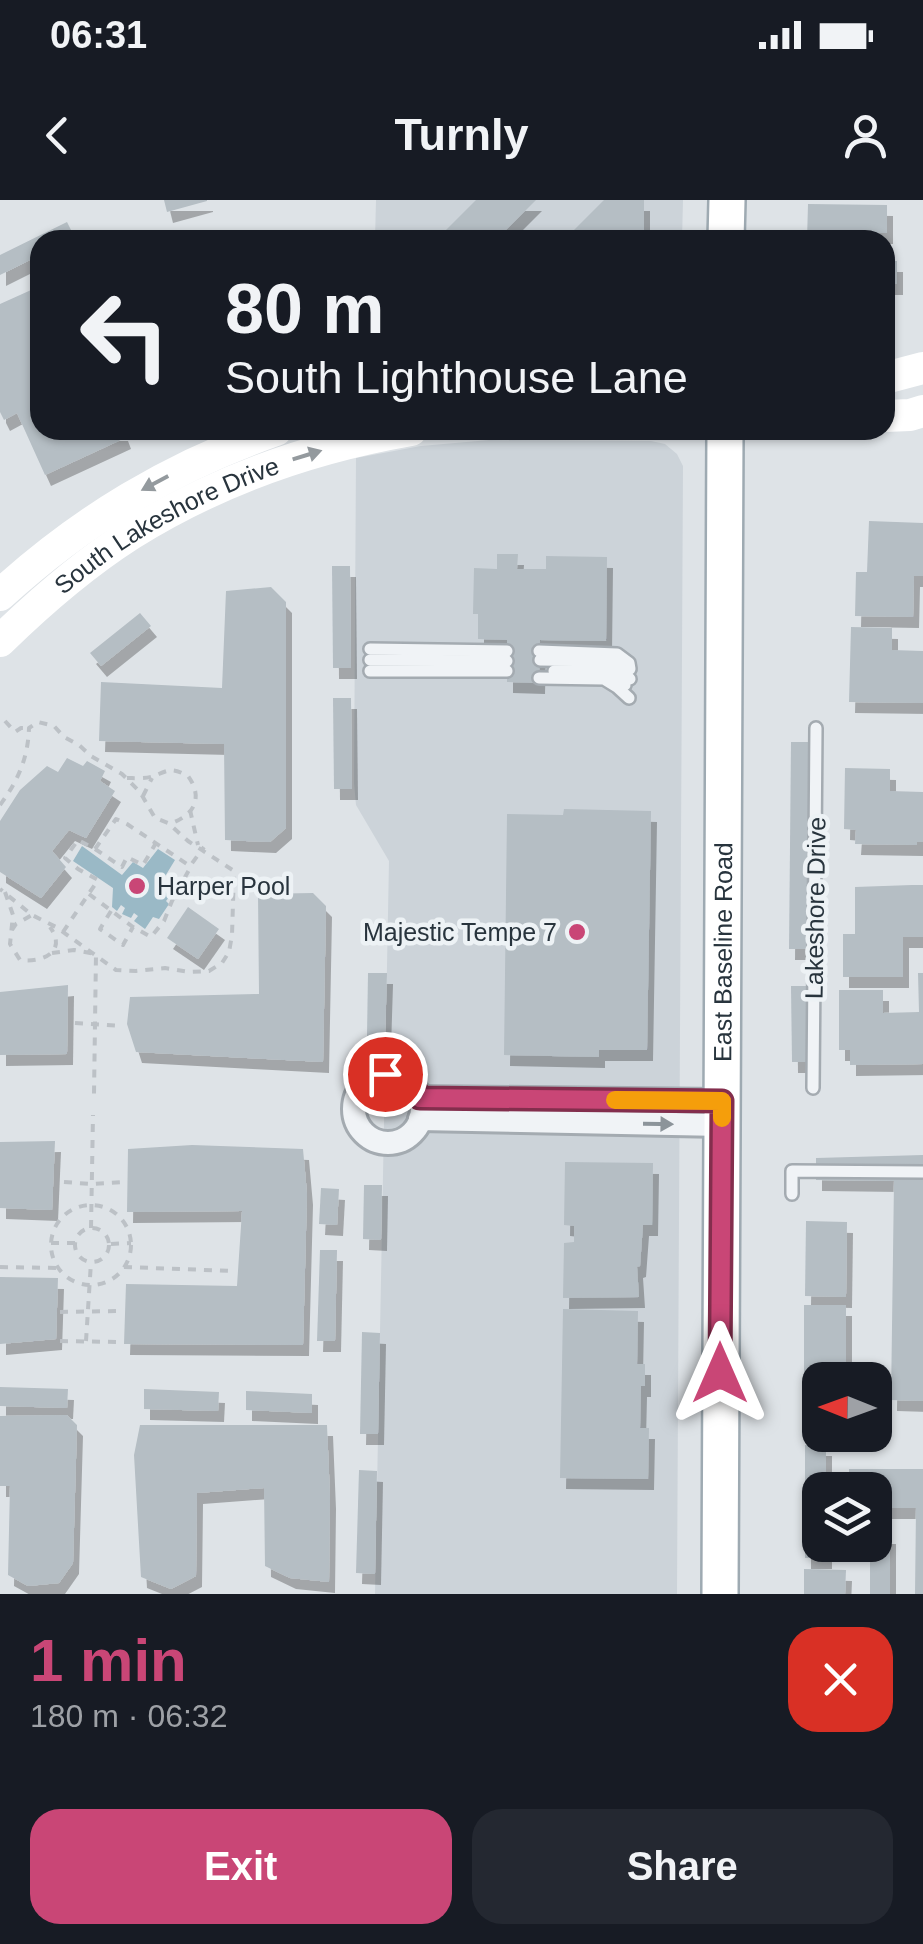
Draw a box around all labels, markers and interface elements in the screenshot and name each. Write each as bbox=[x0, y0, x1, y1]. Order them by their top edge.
text: 06:31 bbox=[50, 14, 147, 56]
icon: back bbox=[30, 108, 85, 163]
icon: person bbox=[838, 108, 893, 163]
text: Turnly bbox=[394, 109, 529, 160]
icon: left bbox=[60, 270, 190, 400]
text: 80 m bbox=[225, 270, 385, 348]
text: South Lighthouse Lane bbox=[225, 352, 688, 403]
one-way arrow bbox=[292, 447, 323, 462]
street label: South Lakeshore Drive bbox=[49, 451, 282, 599]
one-way arrow bbox=[141, 474, 170, 491]
street label: Lakeshore Drive bbox=[799, 817, 831, 999]
street label: East Baseline Road bbox=[708, 842, 737, 1062]
place label: Harper Pool bbox=[157, 872, 290, 900]
marker: Harper Pool bbox=[126, 875, 148, 897]
place label: Majestic Tempe 7 bbox=[363, 918, 557, 946]
marker: Majestic Tempe 7 bbox=[566, 921, 588, 943]
pin bbox=[343, 1032, 428, 1117]
icon: arrive bbox=[358, 1047, 413, 1102]
one-way arrow bbox=[642, 1116, 674, 1132]
position arrow bbox=[668, 1321, 772, 1425]
north arrow bbox=[802, 1362, 892, 1452]
map controls bbox=[802, 1362, 892, 1562]
button: layers bbox=[802, 1472, 892, 1562]
text: 1 min bbox=[30, 1627, 187, 1694]
button: close bbox=[788, 1627, 893, 1732]
text: 180 m · 06:32 bbox=[30, 1698, 227, 1734]
button: Exit bbox=[30, 1809, 452, 1924]
button: Share bbox=[472, 1809, 893, 1924]

